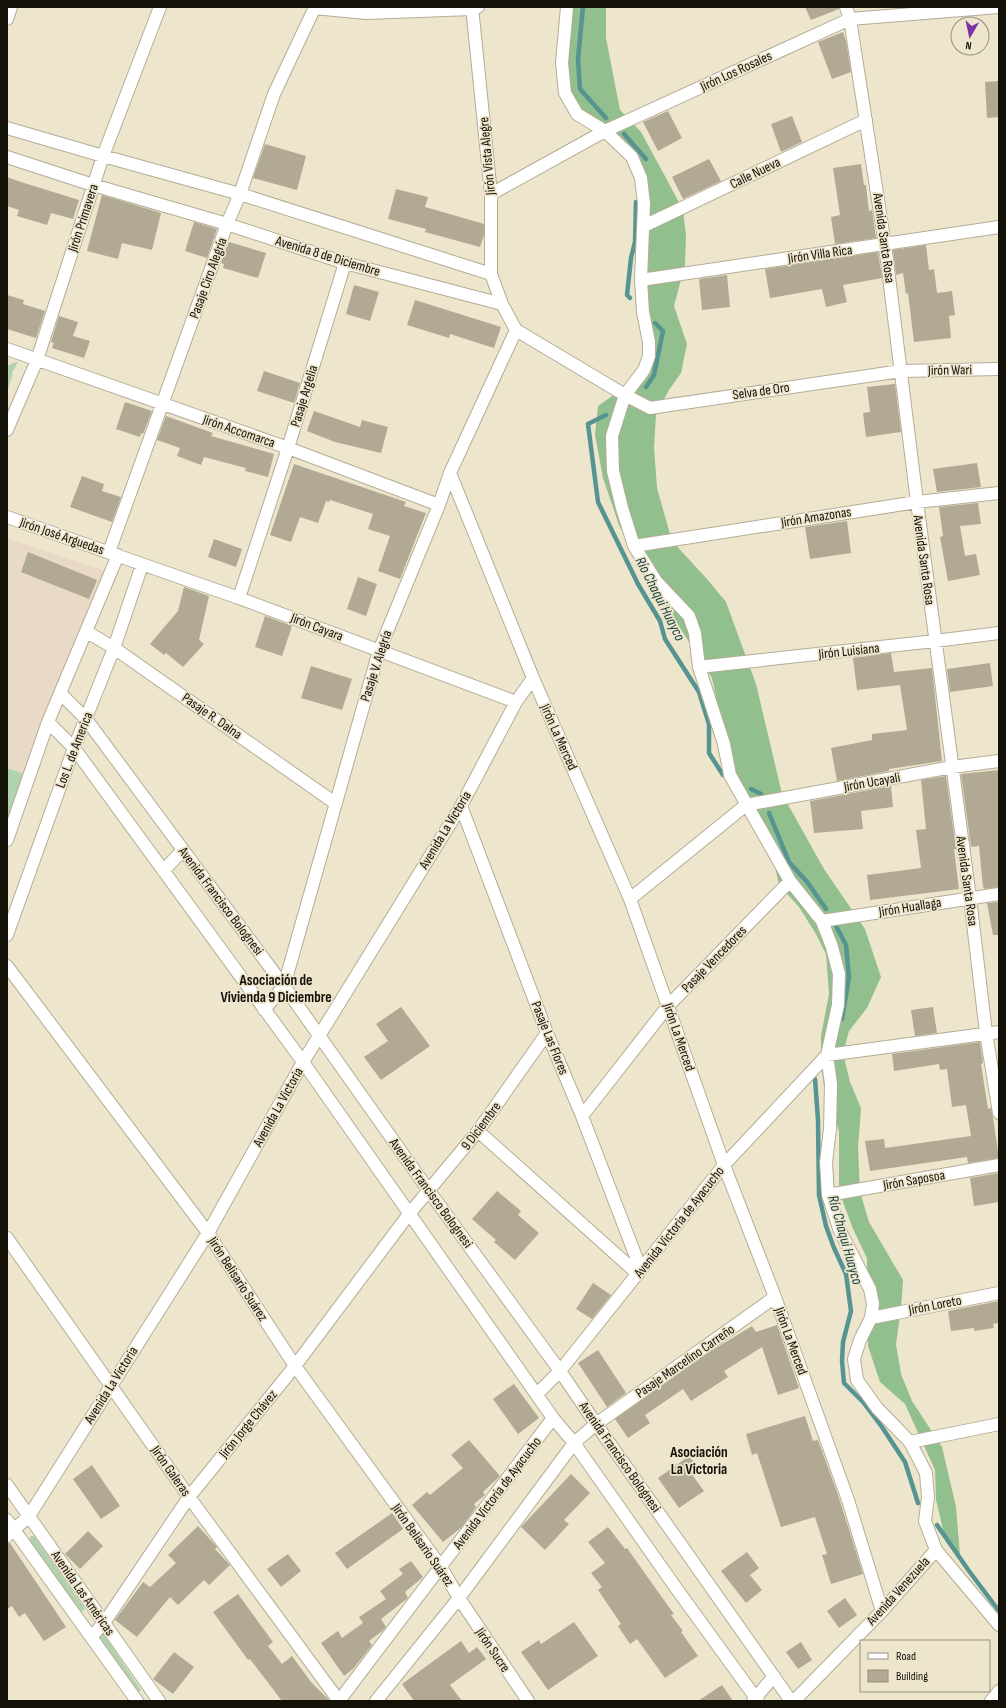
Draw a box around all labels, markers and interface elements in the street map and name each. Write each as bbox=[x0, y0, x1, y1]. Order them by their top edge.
north arrow bbox=[950, 16, 990, 56]
text: N bbox=[964, 38, 972, 52]
street label: Jirón Los Rosales bbox=[697, 47, 775, 95]
street label: Jirón Vista Alegre bbox=[475, 116, 499, 197]
street label: Calle Nueva bbox=[727, 153, 783, 193]
street label: Jirón Primavera bbox=[64, 182, 102, 255]
street label: Avenida Santa Rosa bbox=[869, 191, 899, 284]
street label: Avenida 8 de Diciembre bbox=[273, 232, 382, 280]
street label: Pasaje Ciro Alegría bbox=[185, 235, 231, 321]
street label: Jirón Villa Rica bbox=[786, 241, 853, 267]
street label: Jirón Wari bbox=[927, 361, 972, 379]
street label: Pasaje Argelia bbox=[287, 363, 321, 429]
street label: Selva de Oro bbox=[731, 379, 791, 403]
street label: Jirón Accomarca bbox=[200, 410, 277, 451]
street label: Jirón Amazonas bbox=[779, 503, 852, 531]
street label: Jirón José Arguedas bbox=[17, 513, 106, 558]
street label: Avenida Santa Rosa bbox=[909, 513, 939, 606]
water label: Río Chaqui Huayco bbox=[631, 554, 689, 644]
street label: Jirón Cayara bbox=[287, 609, 346, 645]
street label: Pasaje V. Alegría bbox=[356, 628, 396, 704]
street label: Jirón Luisiana bbox=[817, 639, 880, 663]
street label: Pasaje R. Dalna bbox=[179, 689, 245, 743]
street label: Jirón La Merced bbox=[536, 700, 581, 773]
street label: Los L. de America bbox=[52, 710, 96, 790]
street label: Jirón Ucayali bbox=[841, 769, 902, 795]
street label: Avenida La Victoria bbox=[415, 788, 475, 873]
street label: Avenida Santa Rosa bbox=[952, 834, 982, 927]
street label: Avenida Francisco Bolognesi bbox=[174, 843, 267, 959]
street label: Jirón Huallaga bbox=[877, 894, 942, 920]
street label: Pasaje Vencedores bbox=[678, 922, 750, 996]
district label: Asociación de Vivienda 9 Diciembre bbox=[220, 971, 332, 1007]
street label: Pasaje Las Flores bbox=[528, 999, 572, 1077]
street label: Jirón La Merced bbox=[659, 1000, 699, 1073]
street label: Avenida La Victoria bbox=[249, 1064, 307, 1150]
street label: 9 Diciembre bbox=[457, 1099, 505, 1153]
street label: Avenida Francisco Bolognesi bbox=[385, 1134, 476, 1251]
street label: Avenida Victoria de Ayacucho bbox=[630, 1163, 728, 1282]
street label: Jirón Saposoa bbox=[881, 1166, 946, 1194]
water label: Río Chaqui Huayco bbox=[823, 1193, 867, 1287]
street label: Jirón Belisario Suárez bbox=[204, 1233, 272, 1324]
street label: Jirón Loreto bbox=[906, 1292, 963, 1319]
street label: Jirón La Merced bbox=[771, 1304, 811, 1377]
street label: Pasaje Marcelino Carreño bbox=[632, 1320, 738, 1402]
street label: Avenida La Victoria bbox=[80, 1343, 142, 1428]
street label: Jirón Jorge Chávez bbox=[215, 1386, 281, 1462]
street label: Avenida Francisco Bolognesi bbox=[575, 1398, 665, 1516]
street label: Avenida Victoria de Ayacucho bbox=[449, 1433, 545, 1553]
street label: Jirón Galeras bbox=[147, 1442, 195, 1500]
district label: Asociación La Victoria bbox=[669, 1443, 728, 1479]
street label: Jirón Belisario Suárez bbox=[388, 1499, 458, 1590]
street label: Avenida Las Américas bbox=[47, 1546, 119, 1639]
street label: Avenida Venezuela bbox=[862, 1553, 933, 1630]
street label: Jirón Sucre bbox=[471, 1624, 514, 1676]
legend bbox=[860, 1640, 990, 1692]
text: Road bbox=[896, 1649, 916, 1664]
text: Building bbox=[896, 1669, 928, 1684]

